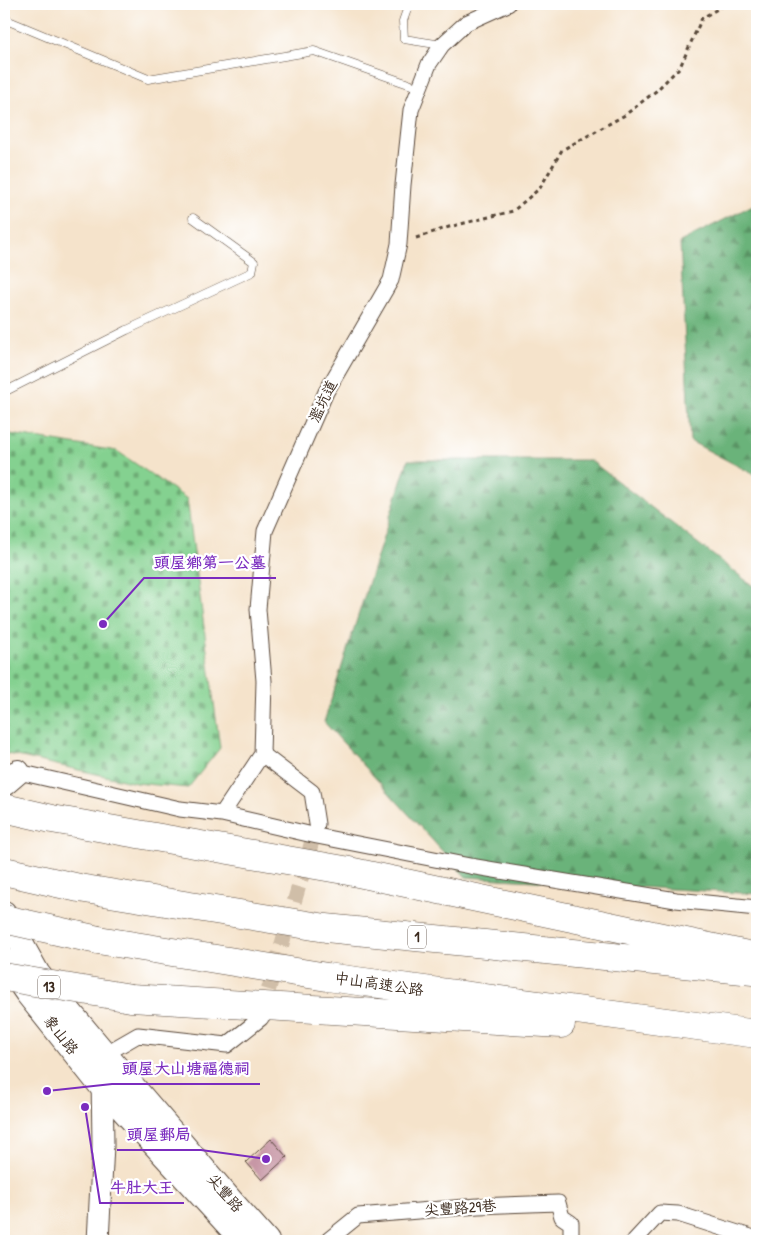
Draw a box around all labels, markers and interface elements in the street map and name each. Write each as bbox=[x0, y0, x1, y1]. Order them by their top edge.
street label: 濫坑道 bbox=[303, 376, 342, 426]
callout: 頭屋鄉第一公墓 bbox=[144, 547, 276, 578]
text: 頭屋鄉第一公墓 bbox=[154, 551, 266, 573]
road number: 1 bbox=[408, 926, 426, 949]
street label: 中山高速公路 bbox=[333, 967, 425, 1000]
road number: 13 bbox=[38, 976, 60, 999]
street label: 象山路 bbox=[39, 1010, 84, 1059]
callout: 頭屋大山塘福德祠 bbox=[112, 1053, 260, 1084]
text: 頭屋大山塘福德祠 bbox=[122, 1057, 250, 1079]
callout: 頭屋郵局 bbox=[117, 1119, 201, 1150]
text: 頭屋郵局 bbox=[127, 1123, 191, 1145]
street label: 尖豐路 bbox=[203, 1169, 248, 1217]
callout: 牛肚大王 bbox=[100, 1172, 184, 1203]
text: 牛肚大王 bbox=[110, 1176, 174, 1198]
street label: 尖豐路29巷 bbox=[423, 1194, 497, 1221]

